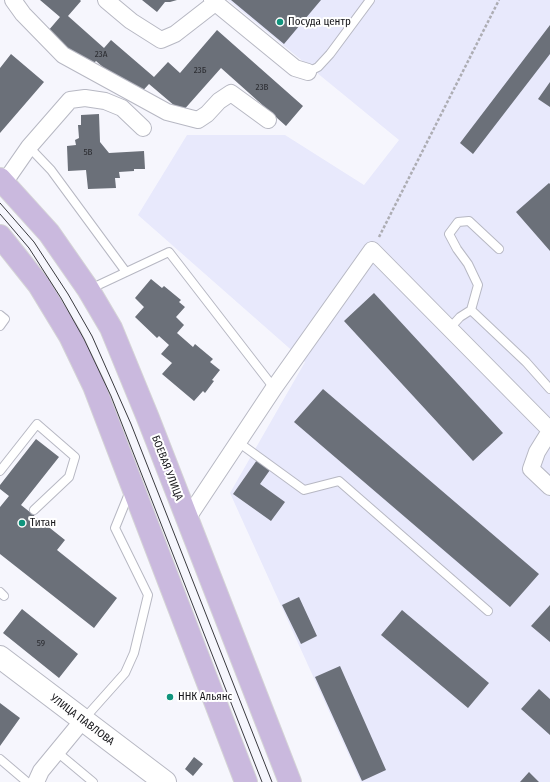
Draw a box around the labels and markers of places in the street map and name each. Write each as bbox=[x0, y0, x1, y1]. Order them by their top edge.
place label: Посуда центр bbox=[288, 15, 351, 29]
marker: Посуда центр bbox=[275, 17, 285, 27]
place label: Титан bbox=[30, 516, 56, 530]
marker: Титан bbox=[17, 518, 27, 528]
place label: ННК Альянс bbox=[178, 690, 232, 704]
marker: ННК Альянс bbox=[165, 692, 175, 702]

